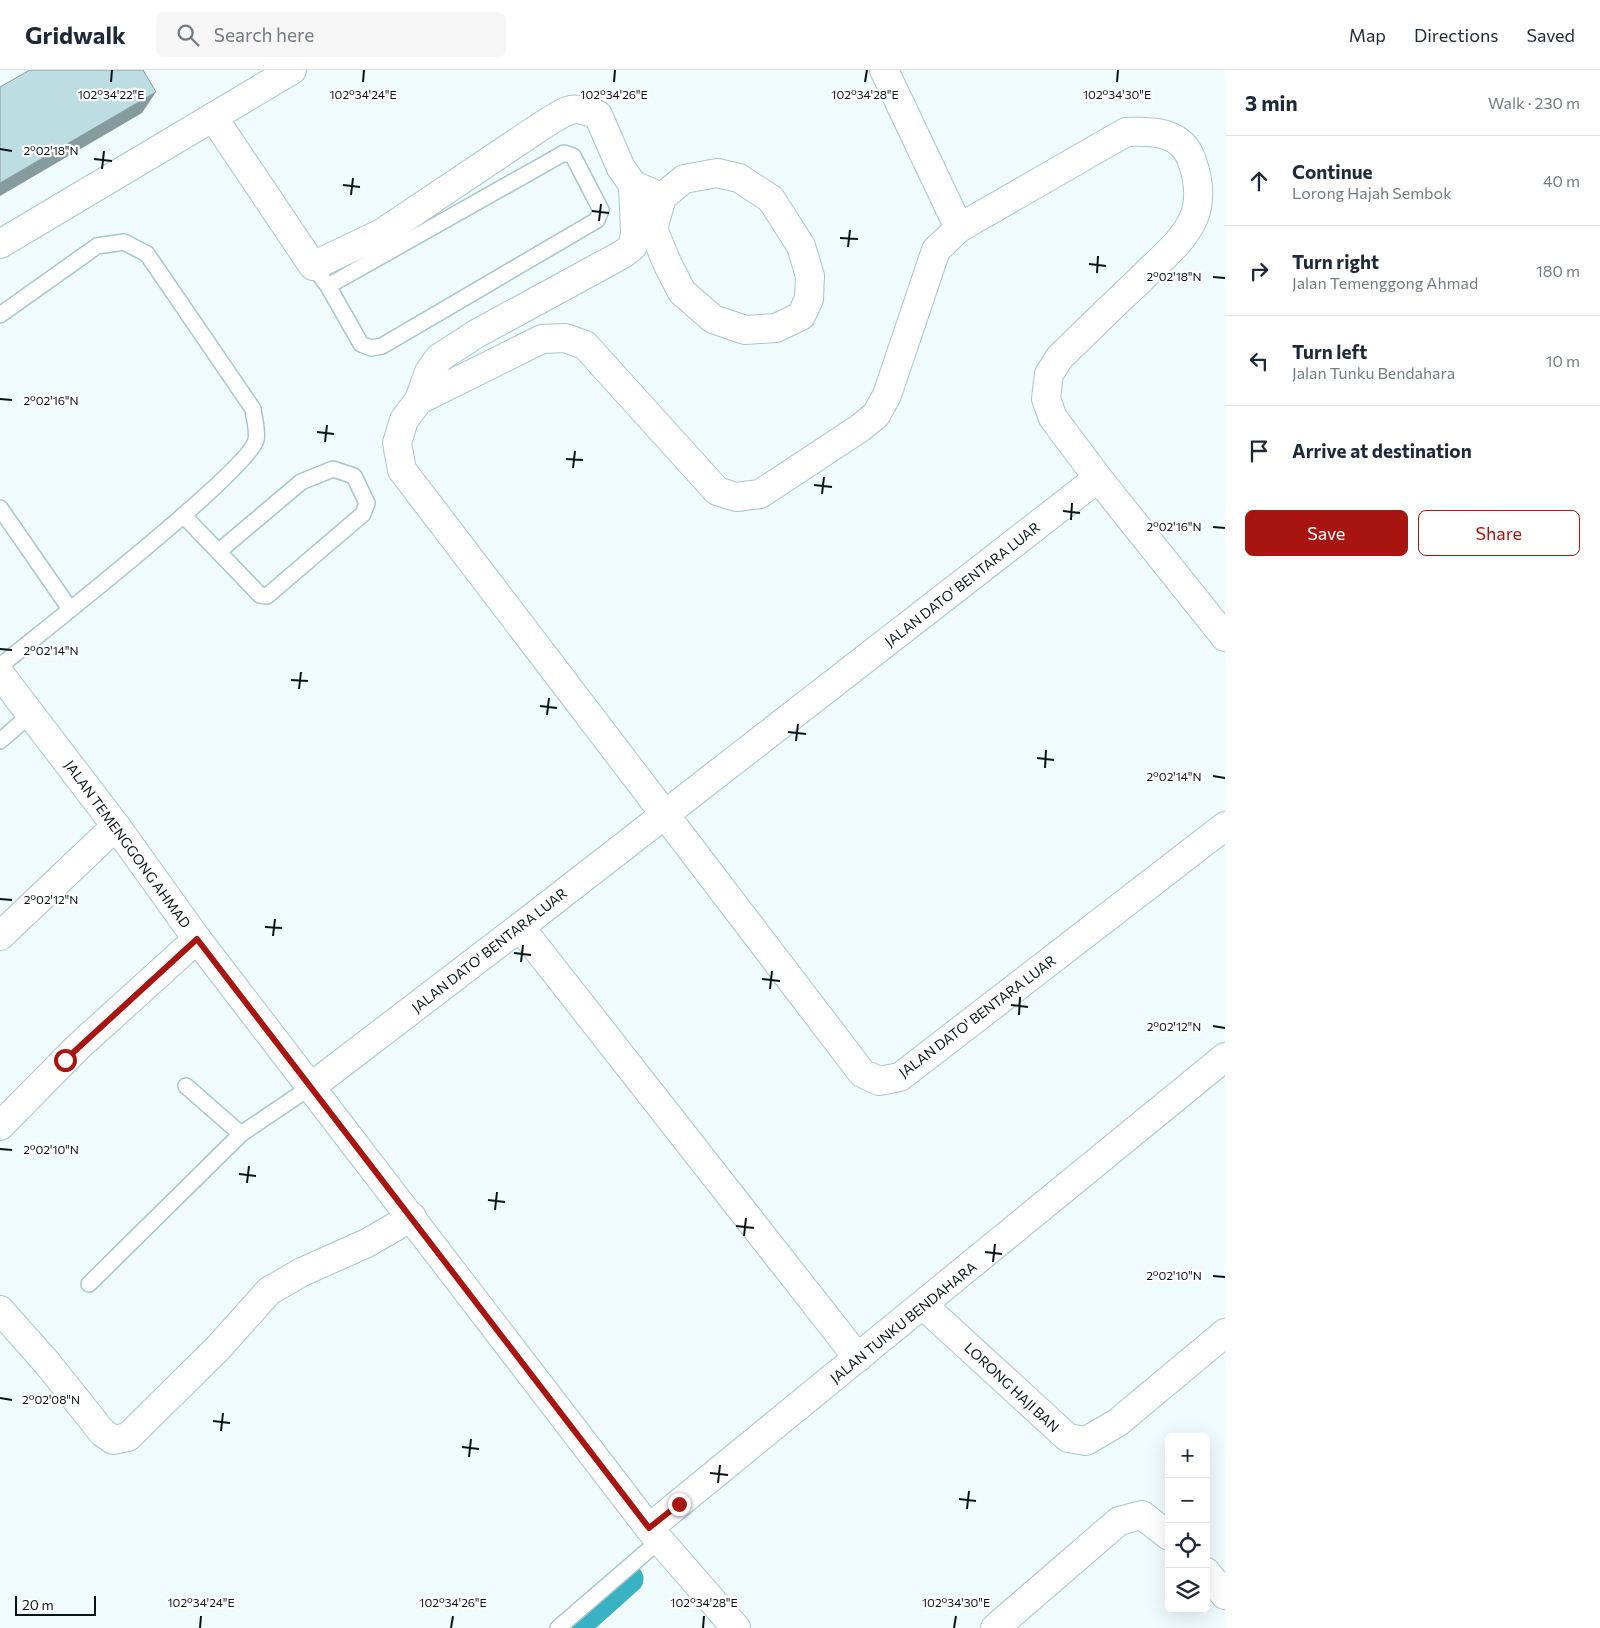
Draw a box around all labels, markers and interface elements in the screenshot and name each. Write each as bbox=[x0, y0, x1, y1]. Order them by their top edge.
search box bbox=[156, 12, 506, 57]
text: Gridwalk bbox=[25, 20, 126, 49]
icon: search bbox=[174, 21, 202, 49]
text: Search here bbox=[214, 23, 314, 46]
text: Map bbox=[1349, 24, 1386, 46]
text: Directions bbox=[1414, 24, 1498, 46]
text: Saved bbox=[1526, 24, 1575, 46]
text: 102°34'22"E bbox=[78, 87, 144, 101]
text: 102°34'24"E bbox=[329, 87, 397, 101]
text: 102°34'26"E bbox=[580, 87, 648, 101]
text: 102°34'28"E bbox=[831, 87, 899, 101]
text: 102°34'30"E bbox=[1083, 87, 1151, 101]
text: 3 min bbox=[1245, 90, 1298, 115]
text: Walk · 230 m bbox=[1488, 93, 1580, 112]
text: 2°02'18"N bbox=[23, 143, 79, 157]
text: Continue bbox=[1292, 160, 1372, 183]
icon: ahead bbox=[1245, 167, 1273, 195]
text: 40 m bbox=[1543, 171, 1580, 190]
text: Lorong Hajah Sembok bbox=[1292, 183, 1452, 202]
text: Turn right bbox=[1292, 250, 1379, 273]
icon: right bbox=[1245, 257, 1273, 285]
text: 180 m bbox=[1536, 261, 1580, 280]
text: 2°02'18"N bbox=[1146, 269, 1202, 283]
text: Jalan Temenggong Ahmad bbox=[1292, 273, 1478, 292]
text: Turn left bbox=[1292, 340, 1367, 363]
icon: left bbox=[1245, 347, 1273, 375]
text: 10 m bbox=[1546, 351, 1580, 370]
text: Jalan Tunku Bendahara bbox=[1292, 363, 1455, 382]
text: 2°02'16"N bbox=[23, 393, 79, 407]
icon: arrive bbox=[1245, 437, 1273, 465]
text: Arrive at destination bbox=[1292, 439, 1472, 462]
button: Save bbox=[1245, 510, 1408, 556]
button: Share bbox=[1418, 510, 1580, 556]
street label: JALAN DATO' BENTARA LUAR bbox=[881, 518, 1043, 650]
text: 2°02'16"N bbox=[1146, 519, 1202, 533]
text: 2°02'14"N bbox=[23, 643, 79, 657]
street label: JALAN TEMENGGONG AHMAD bbox=[61, 757, 195, 931]
text: 2°02'14"N bbox=[1146, 769, 1202, 783]
street label: JALAN DATO' BENTARA LUAR bbox=[408, 884, 570, 1016]
text: 2°02'12"N bbox=[24, 892, 78, 906]
street label: JALAN DATO' BENTARA LUAR bbox=[895, 951, 1059, 1081]
text: 2°02'12"N bbox=[1147, 1019, 1201, 1033]
route start bbox=[54, 1049, 77, 1072]
text: 2°02'10"N bbox=[23, 1142, 79, 1156]
street label: JALAN TUNKU BENDAHARA bbox=[826, 1257, 980, 1386]
text: 2°02'10"N bbox=[1146, 1268, 1202, 1282]
street label: LORONG HAJI BAN bbox=[961, 1339, 1063, 1435]
text: 2°02'08"N bbox=[22, 1392, 80, 1406]
map controls bbox=[1165, 1433, 1210, 1613]
button: + bbox=[1165, 1433, 1210, 1478]
button: − bbox=[1165, 1478, 1210, 1523]
route end bbox=[668, 1493, 691, 1516]
button: locate bbox=[1165, 1523, 1210, 1568]
button: layers bbox=[1165, 1568, 1210, 1613]
scale bar bbox=[15, 1593, 96, 1616]
text: 102°34'24"E bbox=[167, 1595, 235, 1609]
text: 102°34'26"E bbox=[419, 1595, 487, 1609]
text: 102°34'28"E bbox=[670, 1595, 738, 1609]
text: 102°34'30"E bbox=[922, 1595, 990, 1609]
text: 20 m bbox=[22, 1596, 54, 1613]

